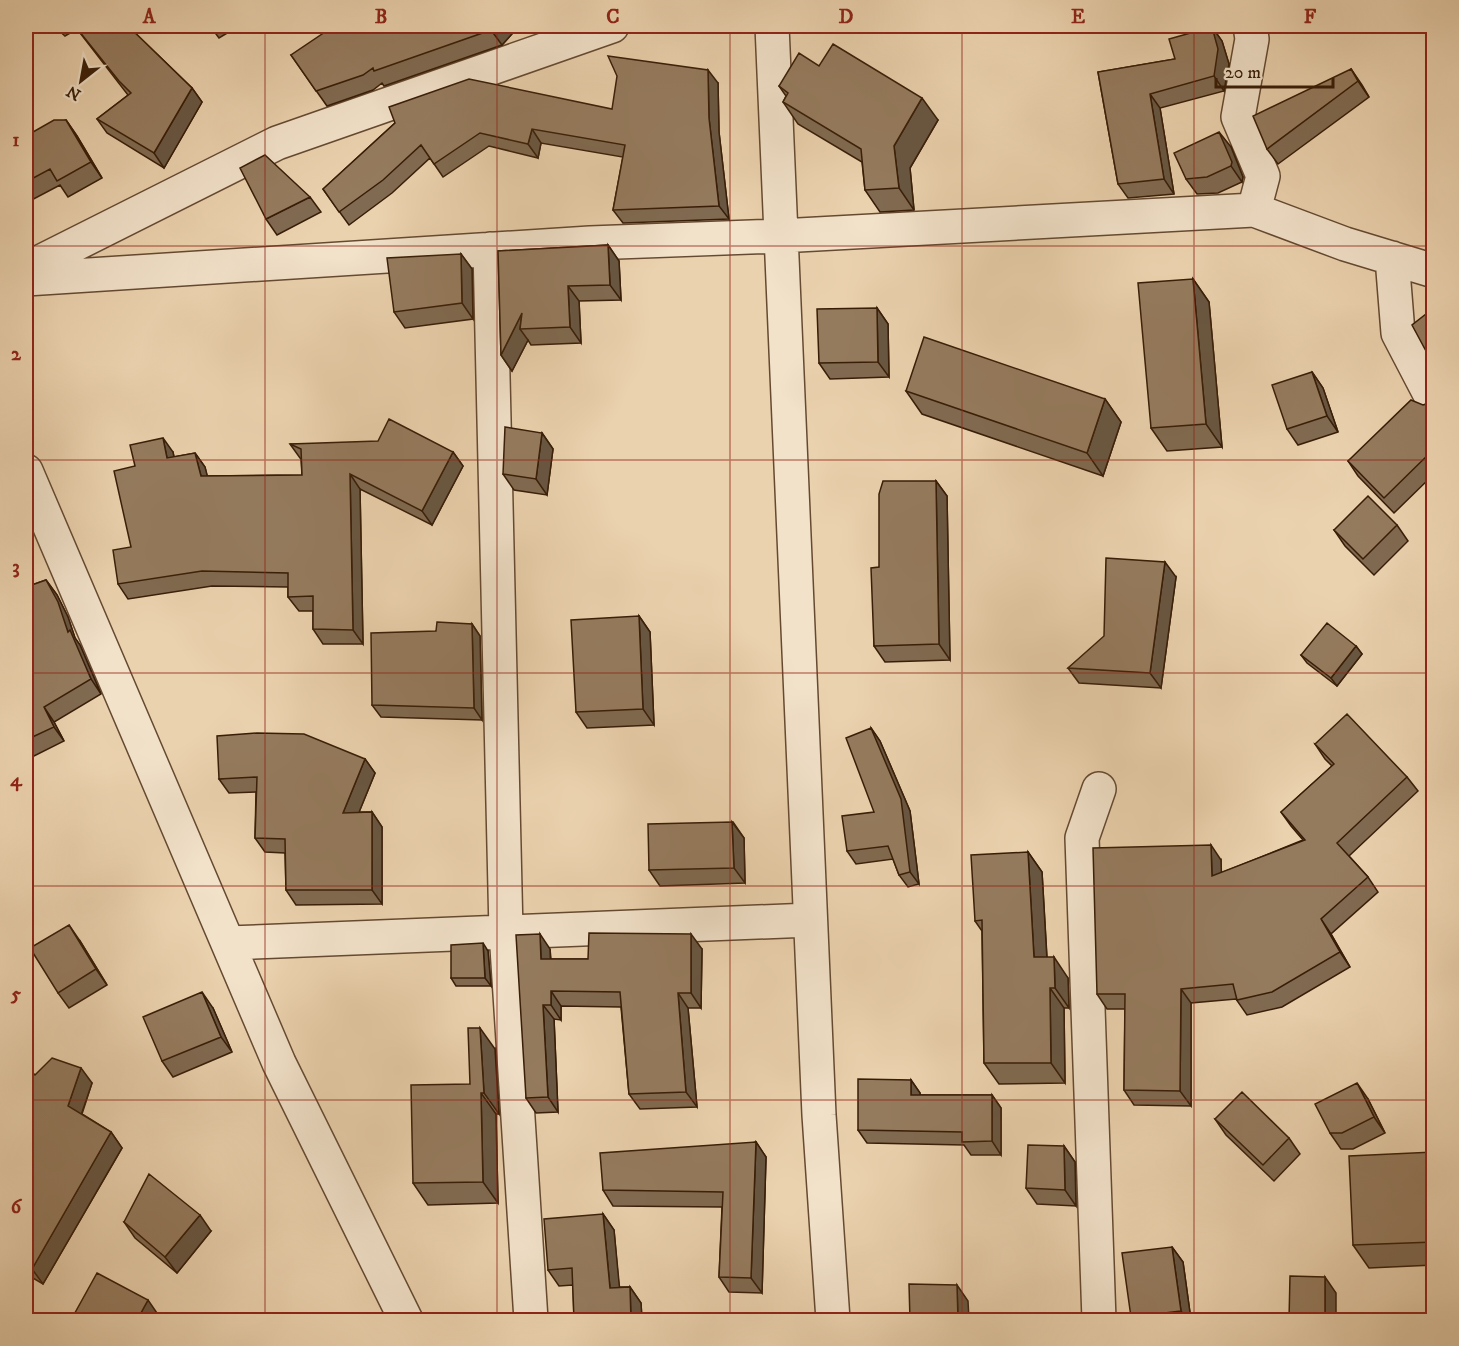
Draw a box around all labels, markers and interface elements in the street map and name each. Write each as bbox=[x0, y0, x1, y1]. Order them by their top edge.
text: A bbox=[142, 5, 157, 30]
text: B bbox=[375, 5, 387, 30]
text: C bbox=[606, 5, 620, 30]
text: D bbox=[839, 5, 854, 30]
text: E bbox=[1071, 5, 1085, 30]
text: F bbox=[1304, 5, 1317, 30]
north arrow bbox=[51, 51, 111, 111]
scale bar bbox=[1216, 51, 1333, 89]
text: 20 m bbox=[1225, 62, 1261, 84]
text: N bbox=[63, 81, 85, 105]
text: 1 bbox=[12, 128, 20, 153]
text: 2 bbox=[11, 342, 22, 367]
text: 3 bbox=[12, 555, 20, 580]
text: 4 bbox=[10, 768, 23, 793]
text: 5 bbox=[10, 982, 21, 1007]
text: 6 bbox=[11, 1195, 23, 1220]

